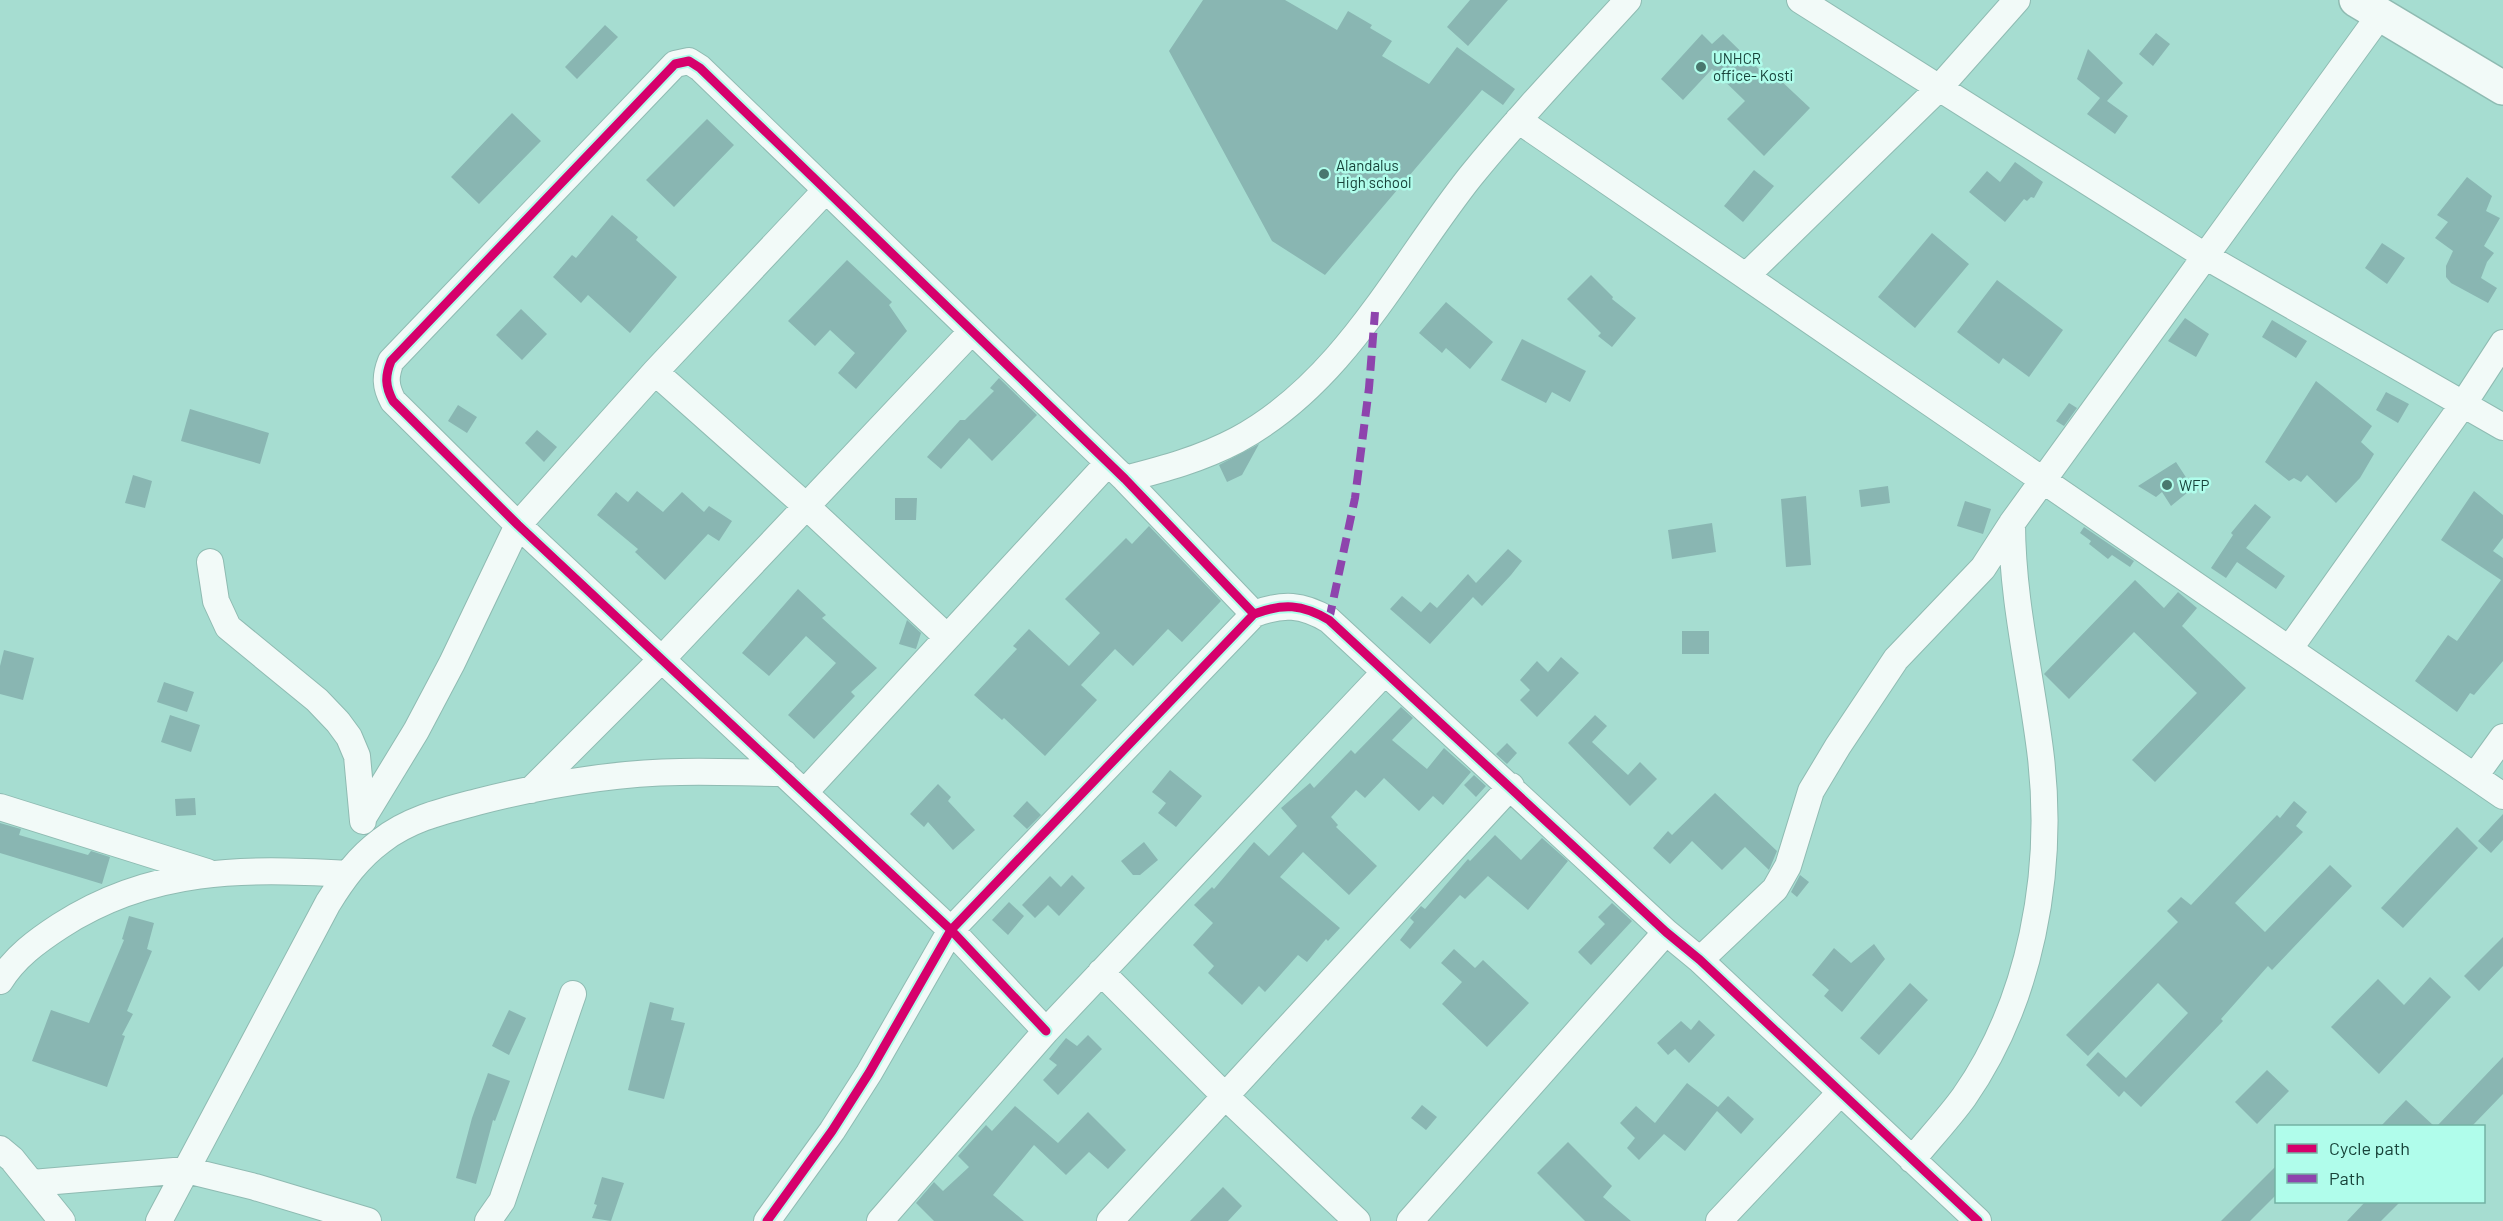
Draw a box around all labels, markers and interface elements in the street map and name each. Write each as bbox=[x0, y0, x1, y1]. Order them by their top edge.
place label: UNHCR office- Kosti bbox=[1713, 49, 1793, 84]
marker: UNHCR office- Kosti bbox=[1694, 60, 1708, 74]
place label: Alandalus High school bbox=[1336, 156, 1412, 191]
marker: Alandalus High school bbox=[1317, 167, 1331, 181]
place label: WFP bbox=[2179, 476, 2209, 494]
marker: WFP bbox=[2160, 478, 2174, 492]
legend bbox=[2275, 1125, 2485, 1203]
text: Cycle path bbox=[2329, 1137, 2410, 1159]
text: Path bbox=[2329, 1167, 2365, 1189]

